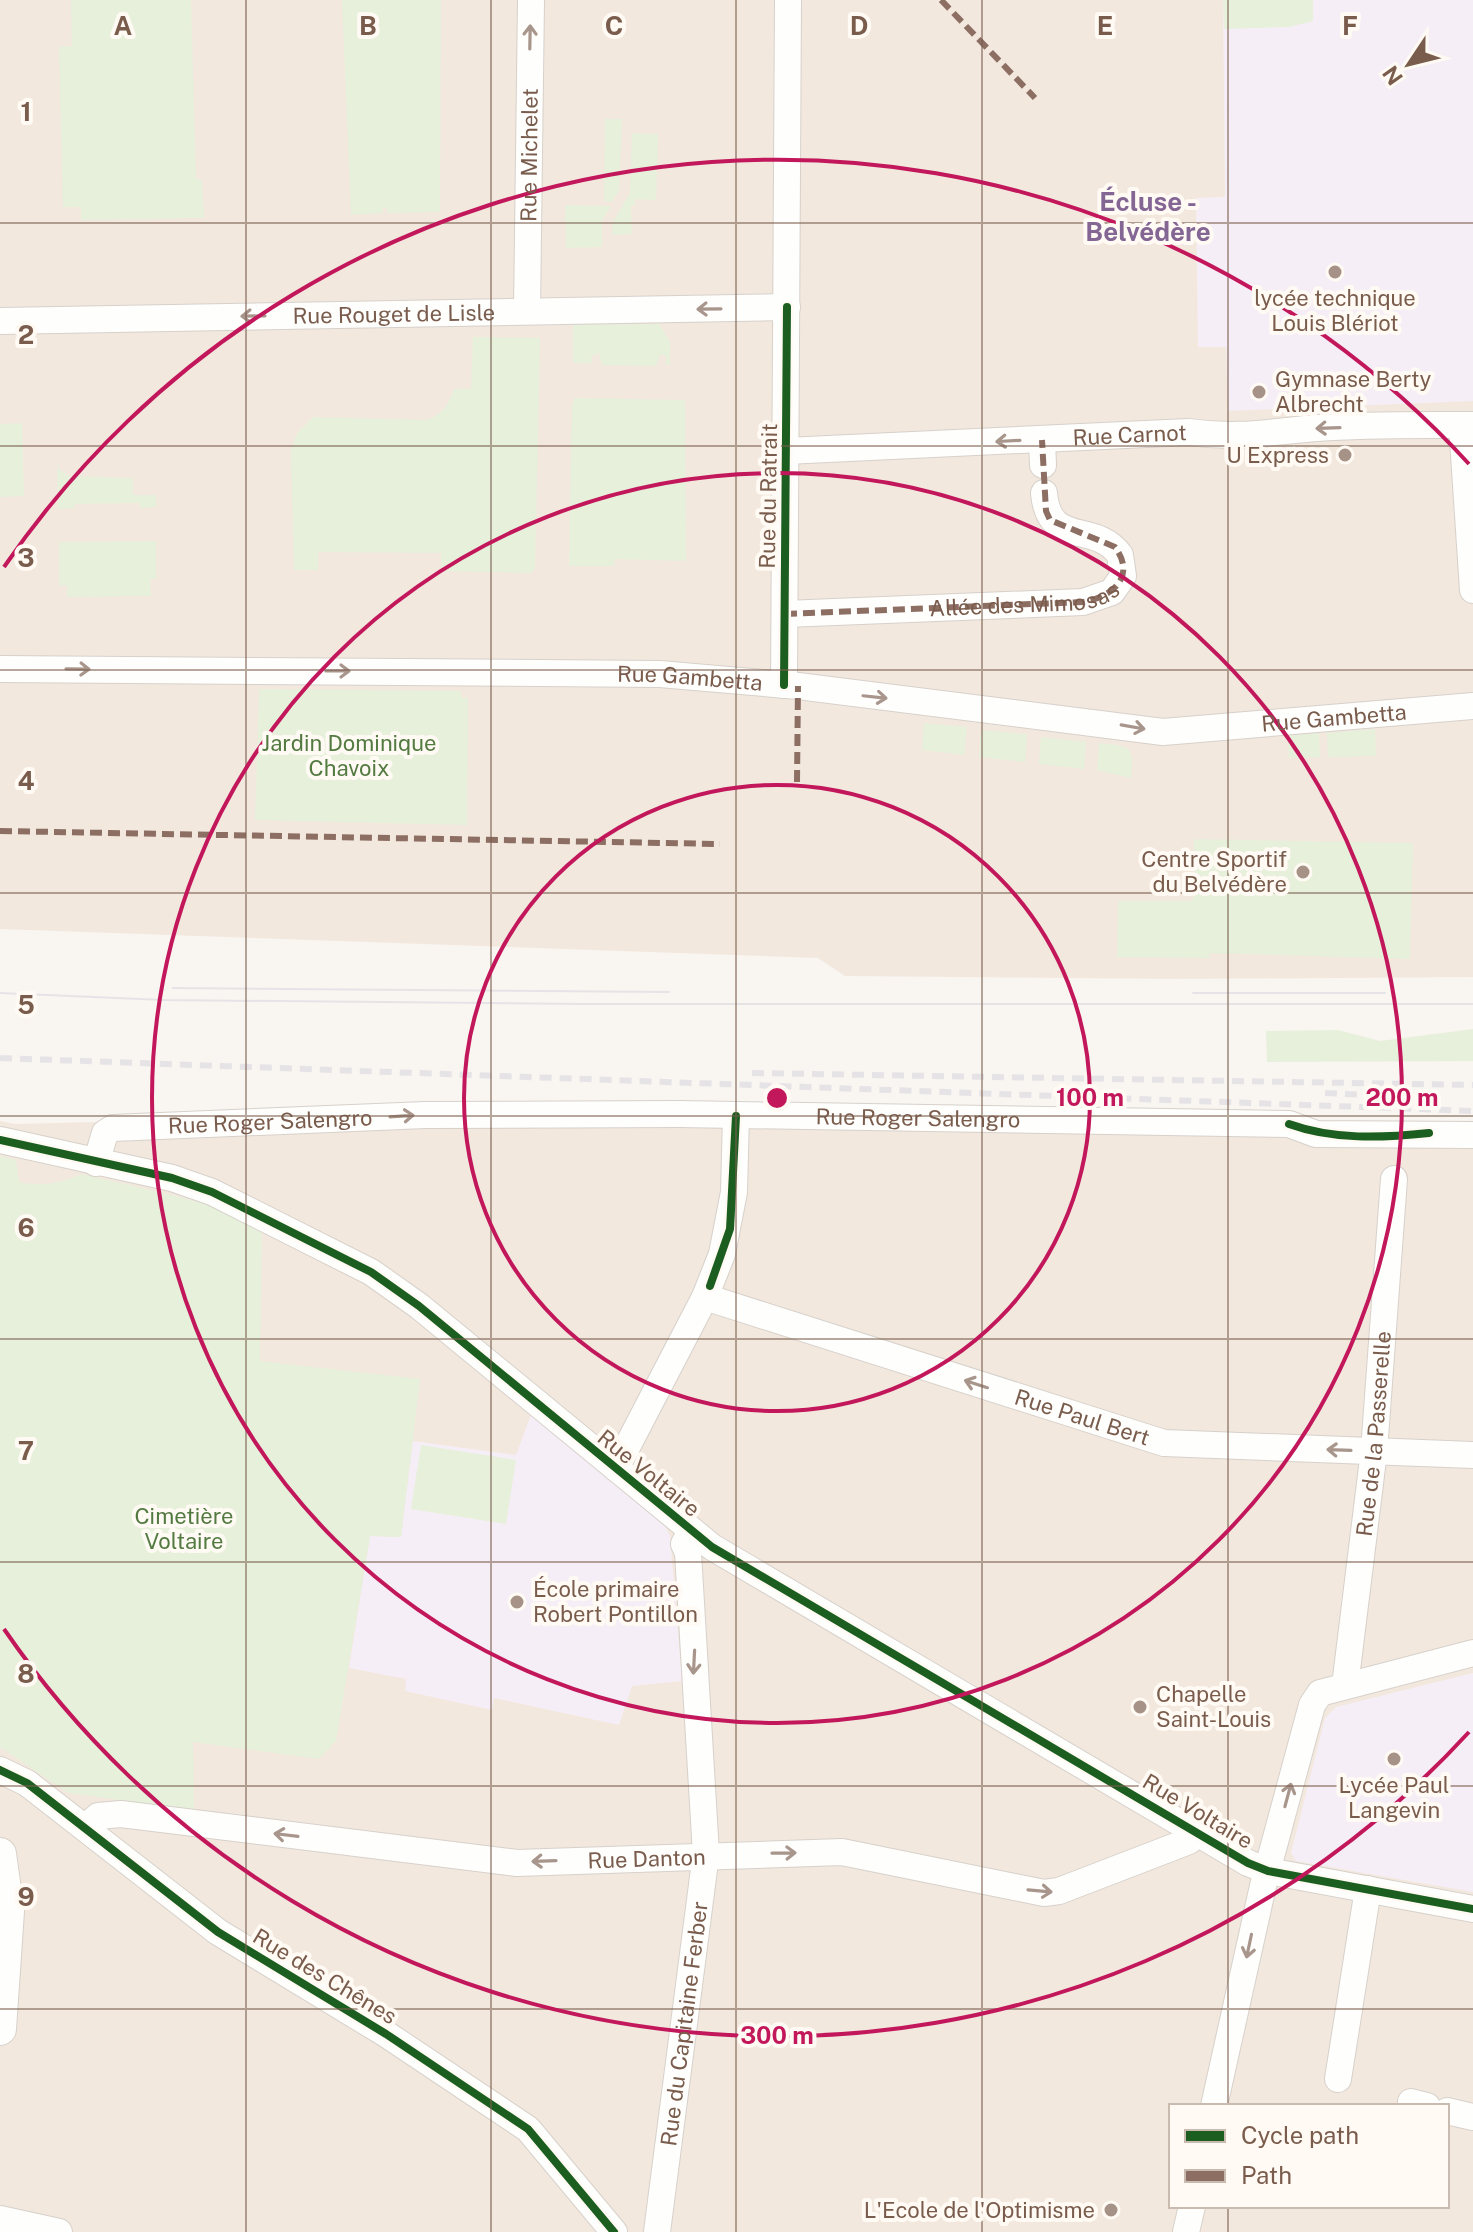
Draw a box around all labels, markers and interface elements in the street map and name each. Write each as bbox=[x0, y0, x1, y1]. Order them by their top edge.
text: A bbox=[114, 10, 133, 41]
text: B bbox=[359, 10, 377, 41]
text: C bbox=[605, 10, 623, 41]
text: D bbox=[850, 10, 868, 41]
text: E bbox=[1097, 10, 1113, 41]
text: F bbox=[1342, 10, 1358, 41]
one-way arrow bbox=[522, 24, 538, 51]
north arrow bbox=[1369, 24, 1449, 104]
text: N bbox=[1377, 61, 1408, 90]
street label: Rue Michelet bbox=[515, 88, 543, 222]
text: 1 bbox=[20, 96, 32, 127]
district label: Écluse - Belvédère bbox=[1085, 186, 1211, 247]
marker: lycée technique Louis Blériot bbox=[1326, 263, 1344, 281]
place label: lycée technique Louis Blériot bbox=[1254, 285, 1416, 336]
street label: Rue Rouget de Lisle bbox=[292, 299, 495, 329]
one-way arrow bbox=[696, 301, 723, 317]
one-way arrow bbox=[240, 308, 267, 324]
text: 2 bbox=[18, 319, 34, 350]
place label: Gymnase Berty Albrecht bbox=[1275, 366, 1432, 417]
marker: Gymnase Berty Albrecht bbox=[1250, 383, 1268, 401]
street label: Rue Carnot bbox=[1072, 419, 1187, 450]
one-way arrow bbox=[1315, 420, 1342, 435]
street label: Rue du Ratrait bbox=[754, 423, 782, 569]
one-way arrow bbox=[996, 434, 1022, 449]
place label: U Express bbox=[1226, 442, 1329, 468]
marker: U Express bbox=[1336, 446, 1354, 464]
text: 3 bbox=[17, 542, 35, 573]
street label: Allée des Mimosas bbox=[929, 576, 1124, 621]
one-way arrow bbox=[64, 661, 91, 677]
street label: Rue Gambetta bbox=[617, 661, 764, 696]
one-way arrow bbox=[324, 663, 351, 679]
one-way arrow bbox=[861, 689, 888, 704]
street label: Rue Gambetta bbox=[1260, 699, 1408, 737]
one-way arrow bbox=[1120, 720, 1145, 735]
park label: Jardin Dominique Chavoix bbox=[262, 730, 436, 781]
text: 4 bbox=[17, 765, 35, 796]
place label: Centre Sportif du Belvédère bbox=[1141, 846, 1287, 897]
marker: Centre Sportif du Belvédère bbox=[1294, 863, 1312, 881]
text: 5 bbox=[17, 989, 35, 1020]
text: 100 m bbox=[1056, 1083, 1124, 1111]
text: 200 m bbox=[1365, 1083, 1439, 1111]
centre of rings bbox=[763, 1084, 791, 1112]
street label: Rue Roger Salengro bbox=[815, 1103, 1020, 1133]
street label: Rue Roger Salengro bbox=[167, 1104, 373, 1139]
one-way arrow bbox=[388, 1108, 415, 1123]
text: 6 bbox=[17, 1212, 35, 1243]
street label: Rue de la Passerelle bbox=[1351, 1330, 1396, 1538]
one-way arrow bbox=[964, 1376, 990, 1391]
street label: Rue Paul Bert bbox=[1012, 1383, 1153, 1451]
street label: Rue Voltaire bbox=[593, 1424, 705, 1522]
text: 7 bbox=[18, 1435, 34, 1466]
one-way arrow bbox=[1326, 1442, 1353, 1457]
park label: Cimetière Voltaire bbox=[134, 1503, 234, 1554]
place label: École primaire Robert Pontillon bbox=[533, 1576, 698, 1627]
marker: École primaire Robert Pontillon bbox=[508, 1593, 526, 1611]
one-way arrow bbox=[686, 1648, 701, 1674]
text: 8 bbox=[17, 1658, 35, 1689]
place label: Chapelle Saint-Louis bbox=[1156, 1681, 1271, 1732]
marker: Chapelle Saint-Louis bbox=[1131, 1698, 1149, 1716]
marker: Lycée Paul Langevin bbox=[1385, 1750, 1403, 1768]
street label: Rue Voltaire bbox=[1138, 1768, 1258, 1854]
place label: Lycée Paul Langevin bbox=[1339, 1772, 1449, 1823]
one-way arrow bbox=[1281, 1783, 1296, 1809]
one-way arrow bbox=[274, 1827, 299, 1842]
street label: Rue Danton bbox=[587, 1844, 706, 1874]
one-way arrow bbox=[770, 1845, 797, 1861]
one-way arrow bbox=[531, 1854, 558, 1869]
text: 9 bbox=[17, 1881, 35, 1912]
one-way arrow bbox=[1026, 1884, 1053, 1899]
street label: Rue du Capitaine Ferber bbox=[655, 1900, 713, 2148]
street label: Rue des Chênes bbox=[248, 1923, 402, 2029]
one-way arrow bbox=[1241, 1933, 1256, 1959]
text: 300 m bbox=[740, 2021, 814, 2049]
legend bbox=[1169, 2104, 1449, 2208]
text: Cycle path bbox=[1241, 2121, 1359, 2149]
text: Path bbox=[1241, 2161, 1292, 2189]
place label: L'Ecole de l'Optimisme bbox=[864, 2197, 1095, 2223]
marker: L'Ecole de l'Optimisme bbox=[1102, 2201, 1120, 2219]

